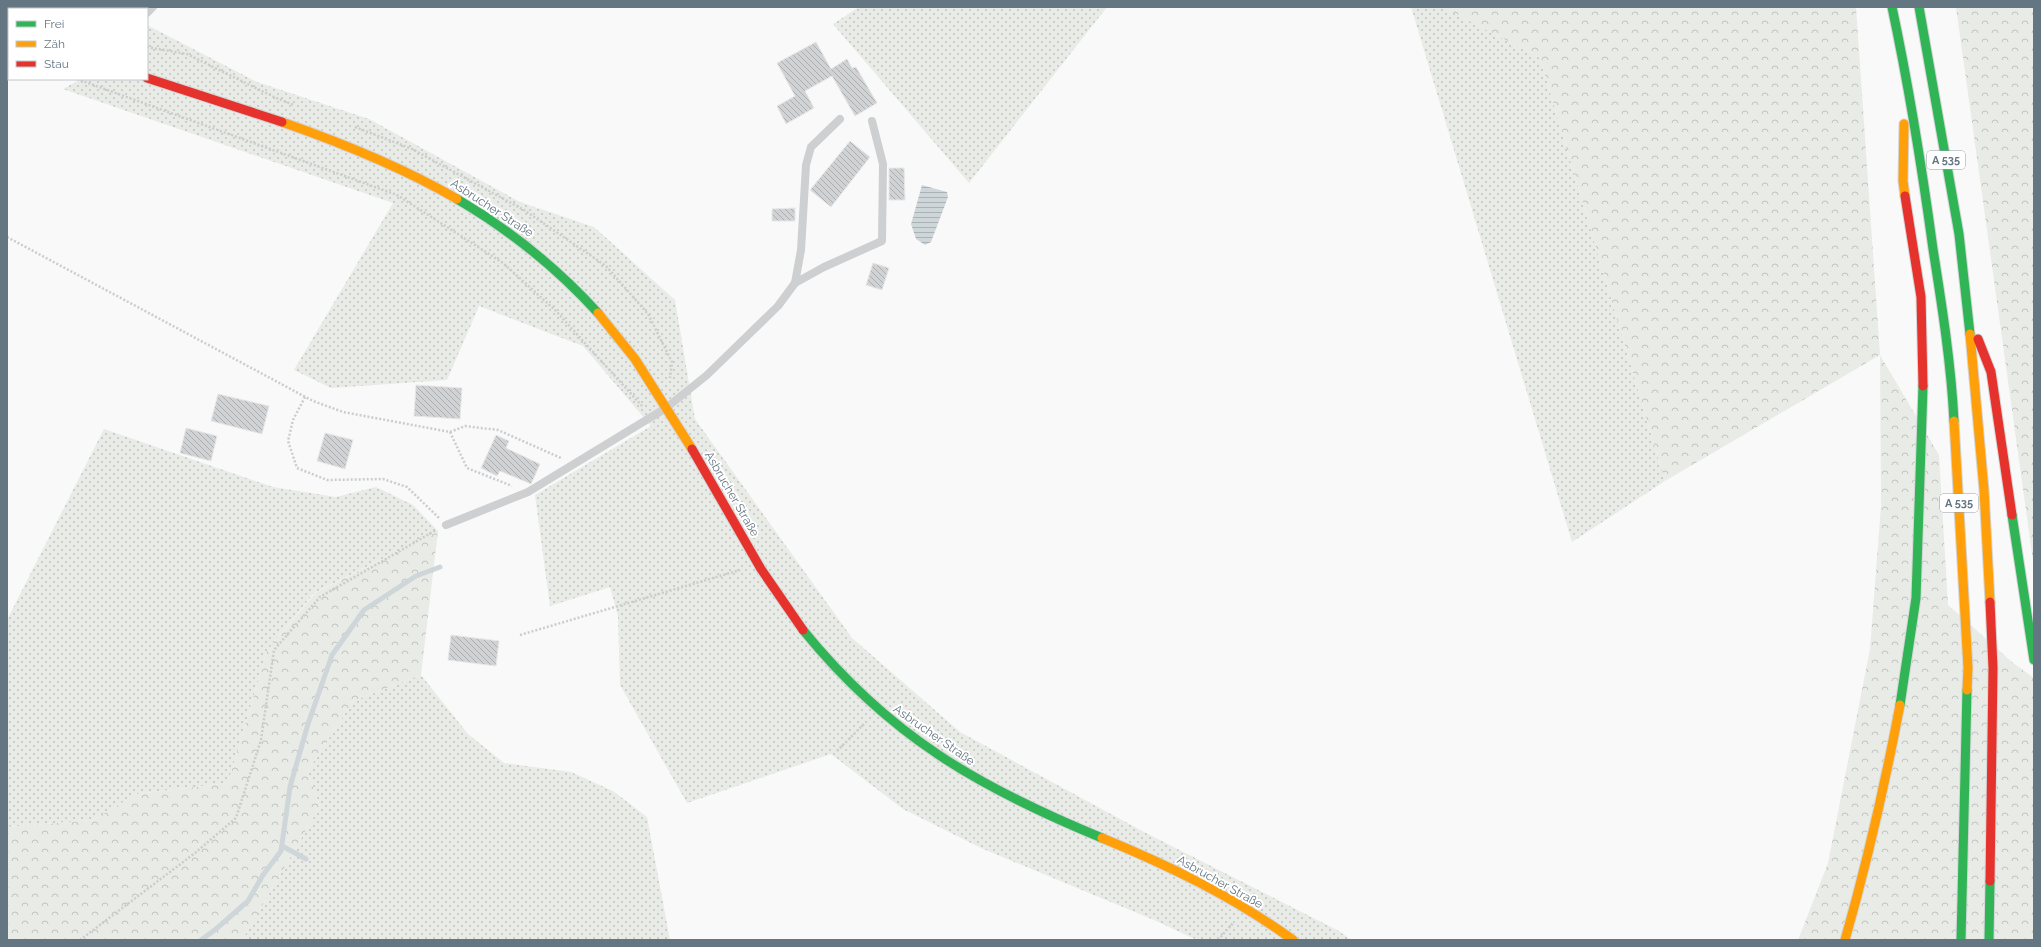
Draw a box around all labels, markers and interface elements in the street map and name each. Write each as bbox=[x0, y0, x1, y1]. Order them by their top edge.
legend bbox=[8, 8, 148, 80]
text: Frei bbox=[44, 17, 64, 31]
text: Zäh bbox=[44, 37, 65, 51]
text: Stau bbox=[44, 57, 69, 71]
road number: A 535 bbox=[1927, 151, 1965, 169]
street label: Asbrucher Straße bbox=[448, 176, 536, 240]
street label: Asbrucher Straße bbox=[702, 449, 762, 539]
road number: A 535 bbox=[1940, 494, 1978, 512]
street label: Asbrucher Straße bbox=[891, 702, 977, 768]
street label: Asbrucher Straße bbox=[1175, 853, 1265, 911]

